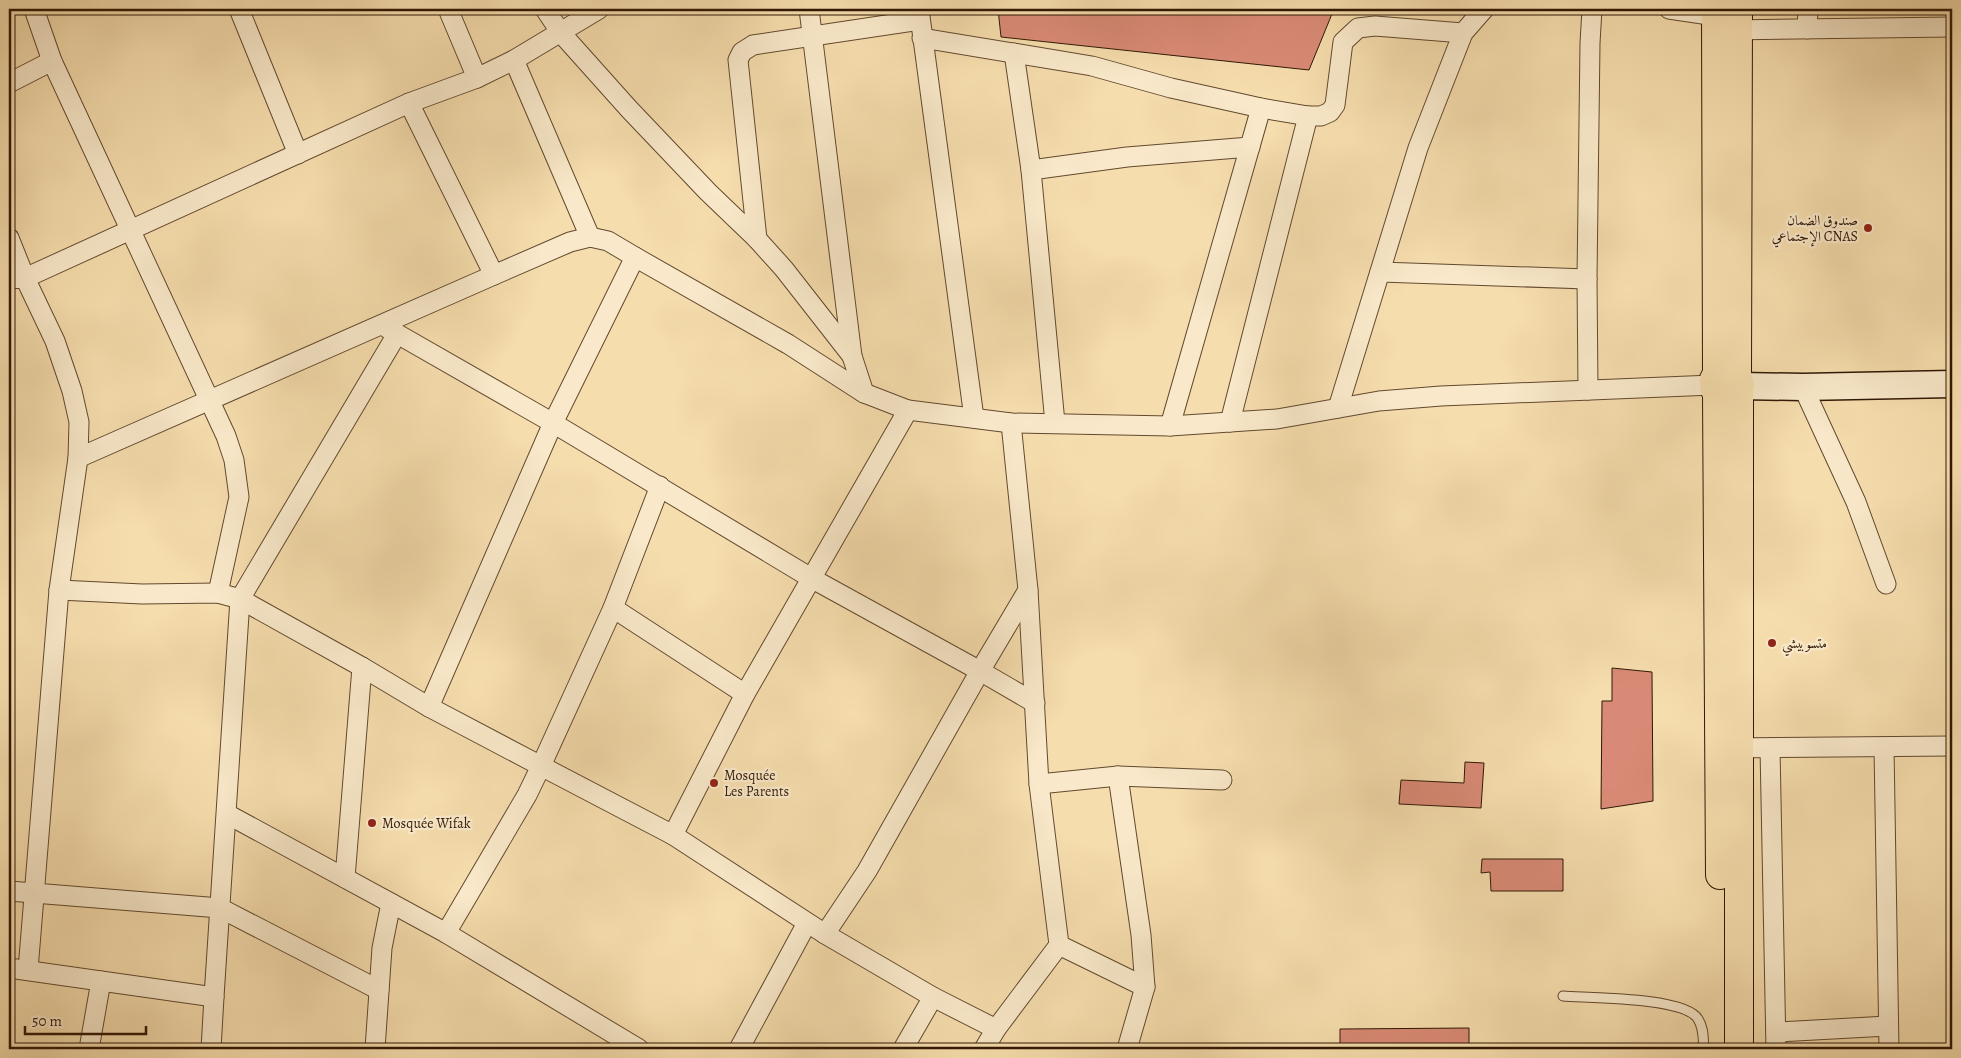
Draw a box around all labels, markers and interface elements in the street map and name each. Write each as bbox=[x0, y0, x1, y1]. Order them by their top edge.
place label: صندوق الضمان الإجتماعي CNAS bbox=[1772, 211, 1858, 248]
marker: صندوق الضمان الإجتماعي CNAS bbox=[1862, 222, 1874, 234]
place label: متسوبيشي bbox=[1782, 634, 1827, 657]
marker: متسوبيشي bbox=[1766, 637, 1778, 649]
place label: Mosquée Les Parents bbox=[724, 766, 789, 801]
marker: Mosquée Les Parents bbox=[708, 777, 720, 789]
place label: Mosquée Wifak bbox=[382, 814, 471, 833]
marker: Mosquée Wifak bbox=[366, 817, 378, 829]
scale bar bbox=[25, 1003, 146, 1035]
text: 50 m bbox=[32, 1011, 62, 1031]

